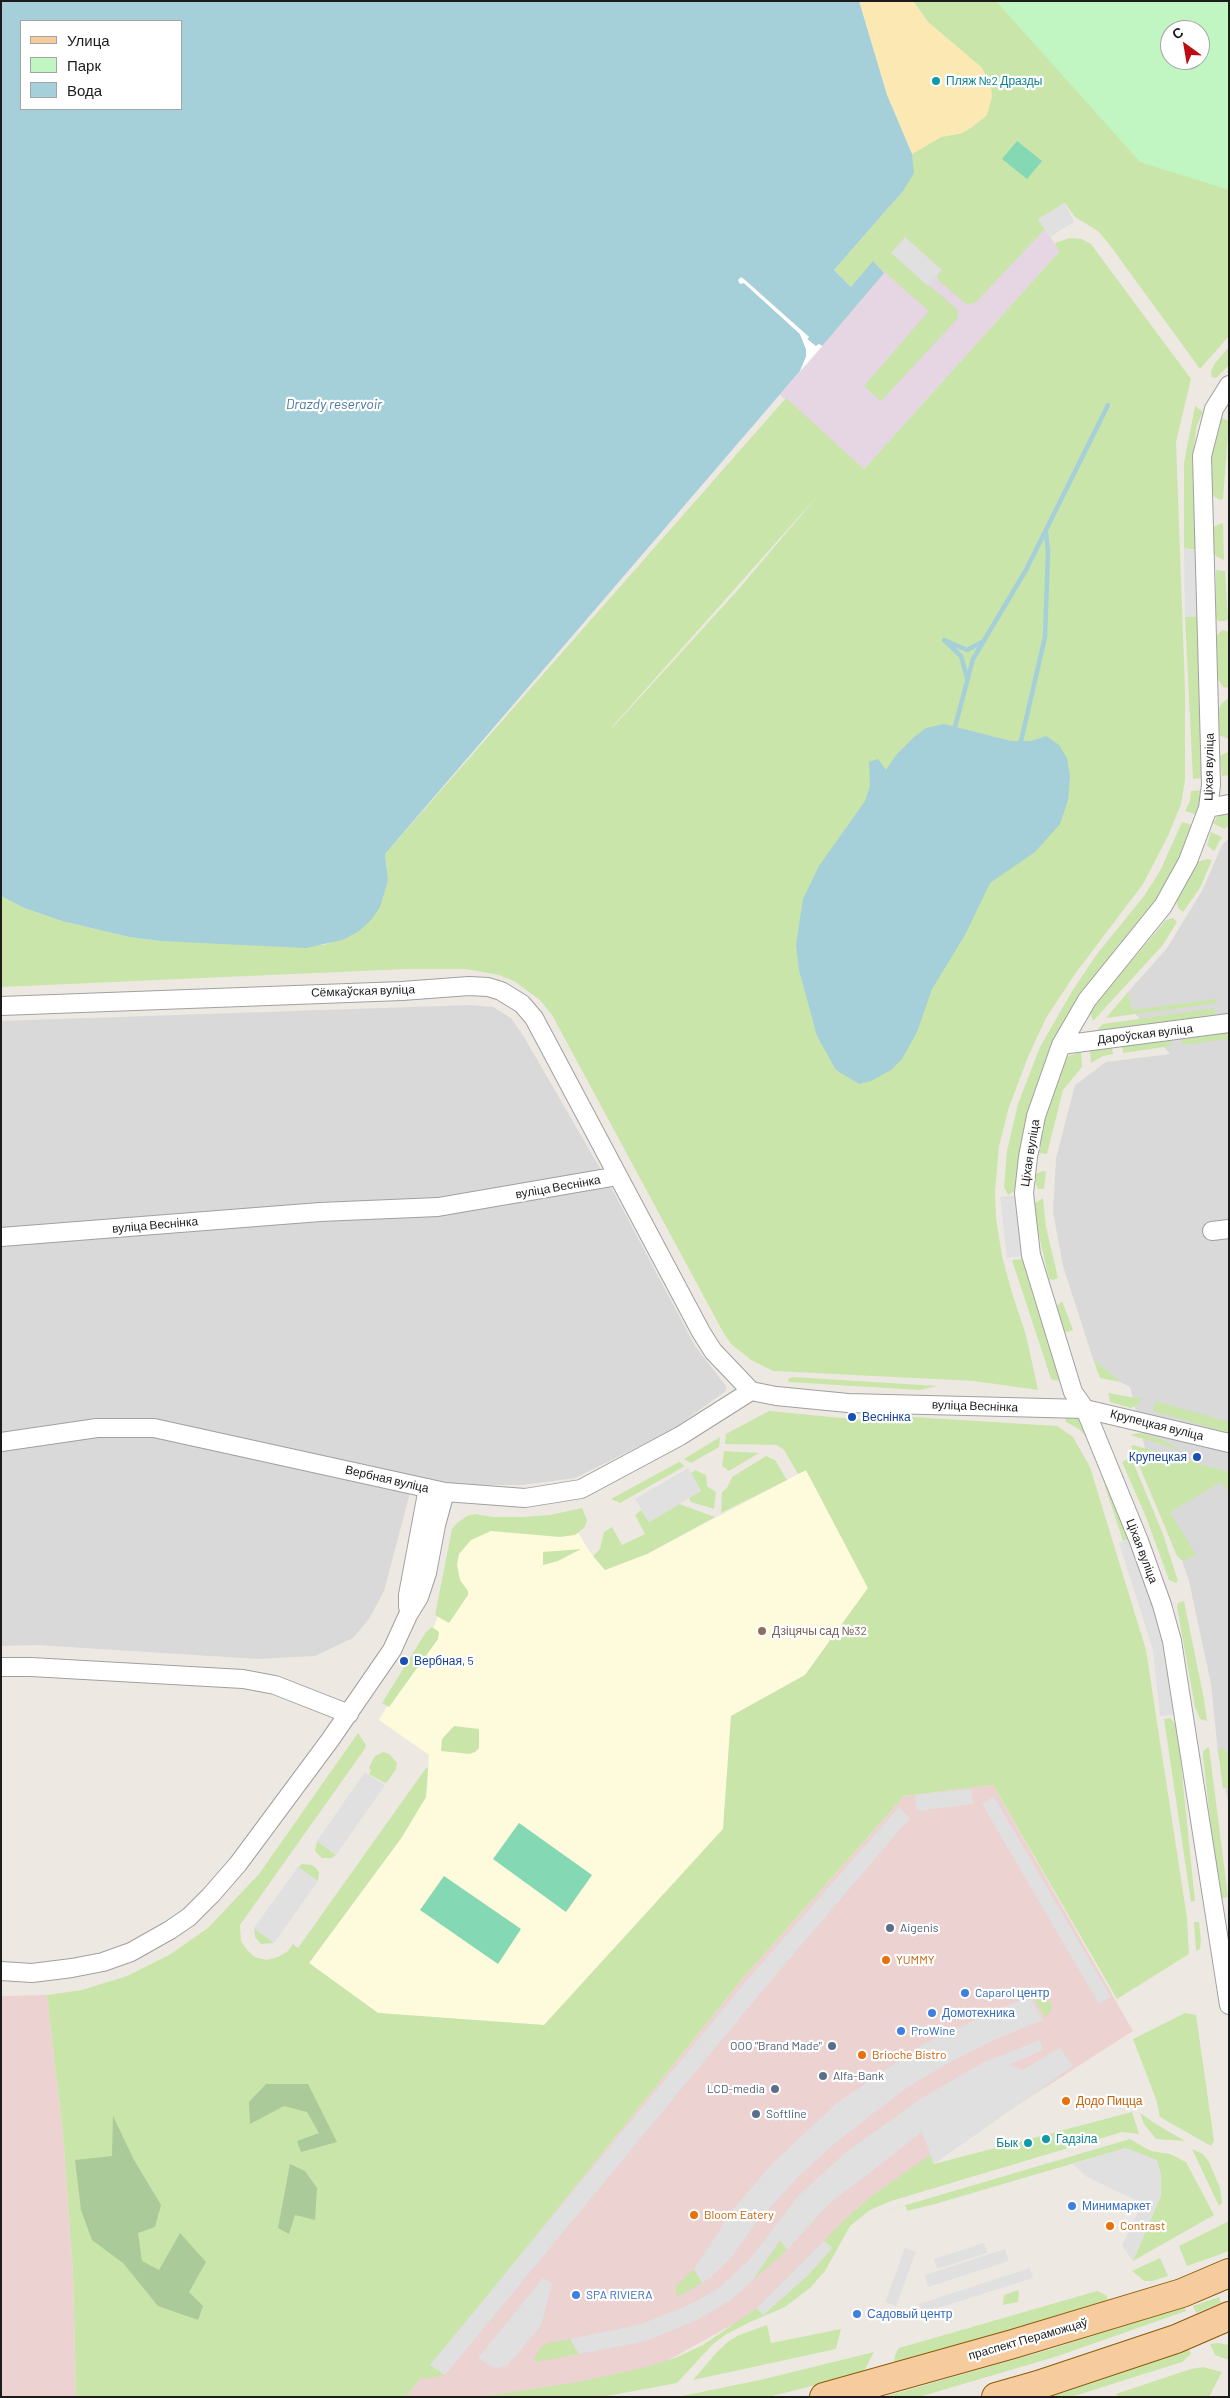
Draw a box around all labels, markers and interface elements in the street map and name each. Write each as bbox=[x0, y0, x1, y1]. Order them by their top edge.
legend bbox=[20, 20, 182, 110]
north arrow bbox=[1160, 20, 1210, 70]
text: С bbox=[1169, 23, 1186, 43]
text: Улица bbox=[67, 31, 110, 49]
text: Парк bbox=[67, 56, 101, 74]
place label: Пляж №2 Дразды bbox=[946, 74, 1042, 88]
marker: Пляж №2 Дразды bbox=[930, 75, 942, 87]
text: Вода bbox=[67, 81, 102, 99]
water label: Drazdy reservoir bbox=[286, 396, 382, 412]
street label: Ціхая вуліца bbox=[1201, 733, 1217, 801]
street label: Сёмкаўская вуліца bbox=[311, 982, 415, 1000]
street label: Дароўская вуліца bbox=[1096, 1021, 1194, 1047]
street label: Ціхая вуліца bbox=[1018, 1118, 1042, 1188]
street label: вуліца Веснінка bbox=[514, 1172, 602, 1202]
street label: вуліца Веснінка bbox=[111, 1214, 199, 1236]
street label: вуліца Веснінка bbox=[932, 1397, 1018, 1415]
street label: Крупецкая вуліца bbox=[1109, 1406, 1205, 1444]
place label: Веснінка bbox=[862, 1410, 911, 1424]
marker: Веснінка bbox=[846, 1411, 858, 1423]
place label: Крупецкая bbox=[1129, 1450, 1187, 1464]
marker: Крупецкая bbox=[1191, 1451, 1203, 1463]
street label: Вербная вуліца bbox=[344, 1462, 430, 1496]
street label: Ціхая вуліца bbox=[1123, 1517, 1161, 1585]
place label: Дзіцячы сад №32 bbox=[772, 1624, 867, 1638]
marker: Дзіцячы сад №32 bbox=[756, 1625, 768, 1637]
place label: Вербная, 5 bbox=[414, 1654, 474, 1668]
marker: Вербная, 5 bbox=[398, 1655, 410, 1667]
place label: Aigenis bbox=[900, 1921, 938, 1935]
marker: Aigenis bbox=[884, 1922, 896, 1934]
place label: YUMMY bbox=[896, 1953, 935, 1967]
marker: YUMMY bbox=[880, 1954, 892, 1966]
place label: Caparol центр bbox=[975, 1986, 1049, 2000]
marker: Caparol центр bbox=[959, 1987, 971, 1999]
place label: Домотехника bbox=[942, 2006, 1015, 2020]
marker: Домотехника bbox=[926, 2007, 938, 2019]
place label: ProWine bbox=[911, 2024, 955, 2038]
marker: ProWine bbox=[895, 2025, 907, 2037]
place label: OOO "Brand Made" bbox=[730, 2039, 822, 2053]
marker: OOO "Brand Made" bbox=[826, 2040, 838, 2052]
place label: Brioche Bistro bbox=[872, 2048, 946, 2062]
marker: Brioche Bistro bbox=[856, 2049, 868, 2061]
place label: Alfa-Bank bbox=[833, 2069, 884, 2083]
marker: Alfa-Bank bbox=[817, 2070, 829, 2082]
place label: LCD-media bbox=[707, 2082, 765, 2096]
marker: LCD-media bbox=[769, 2083, 781, 2095]
place label: Додо Пицца bbox=[1076, 2094, 1142, 2108]
marker: Додо Пицца bbox=[1060, 2095, 1072, 2107]
place label: Softline bbox=[766, 2107, 807, 2121]
marker: Softline bbox=[750, 2108, 762, 2120]
place label: Гадзіла bbox=[1056, 2132, 1097, 2146]
marker: Гадзіла bbox=[1040, 2133, 1052, 2145]
place label: Бык bbox=[996, 2136, 1018, 2150]
marker: Бык bbox=[1022, 2137, 1034, 2149]
place label: Минимаркет bbox=[1082, 2199, 1151, 2213]
marker: Минимаркет bbox=[1066, 2200, 1078, 2212]
place label: Bloom Eatery bbox=[704, 2208, 774, 2222]
marker: Bloom Eatery bbox=[688, 2209, 700, 2221]
place label: Contrast bbox=[1120, 2219, 1165, 2233]
marker: Contrast bbox=[1104, 2220, 1116, 2232]
place label: SPA RIVIERA bbox=[586, 2288, 652, 2302]
marker: SPA RIVIERA bbox=[570, 2289, 582, 2301]
place label: Садовый центр bbox=[867, 2307, 952, 2321]
marker: Садовый центр bbox=[851, 2308, 863, 2320]
street label: праспект Пераможцаў bbox=[967, 2315, 1089, 2363]

